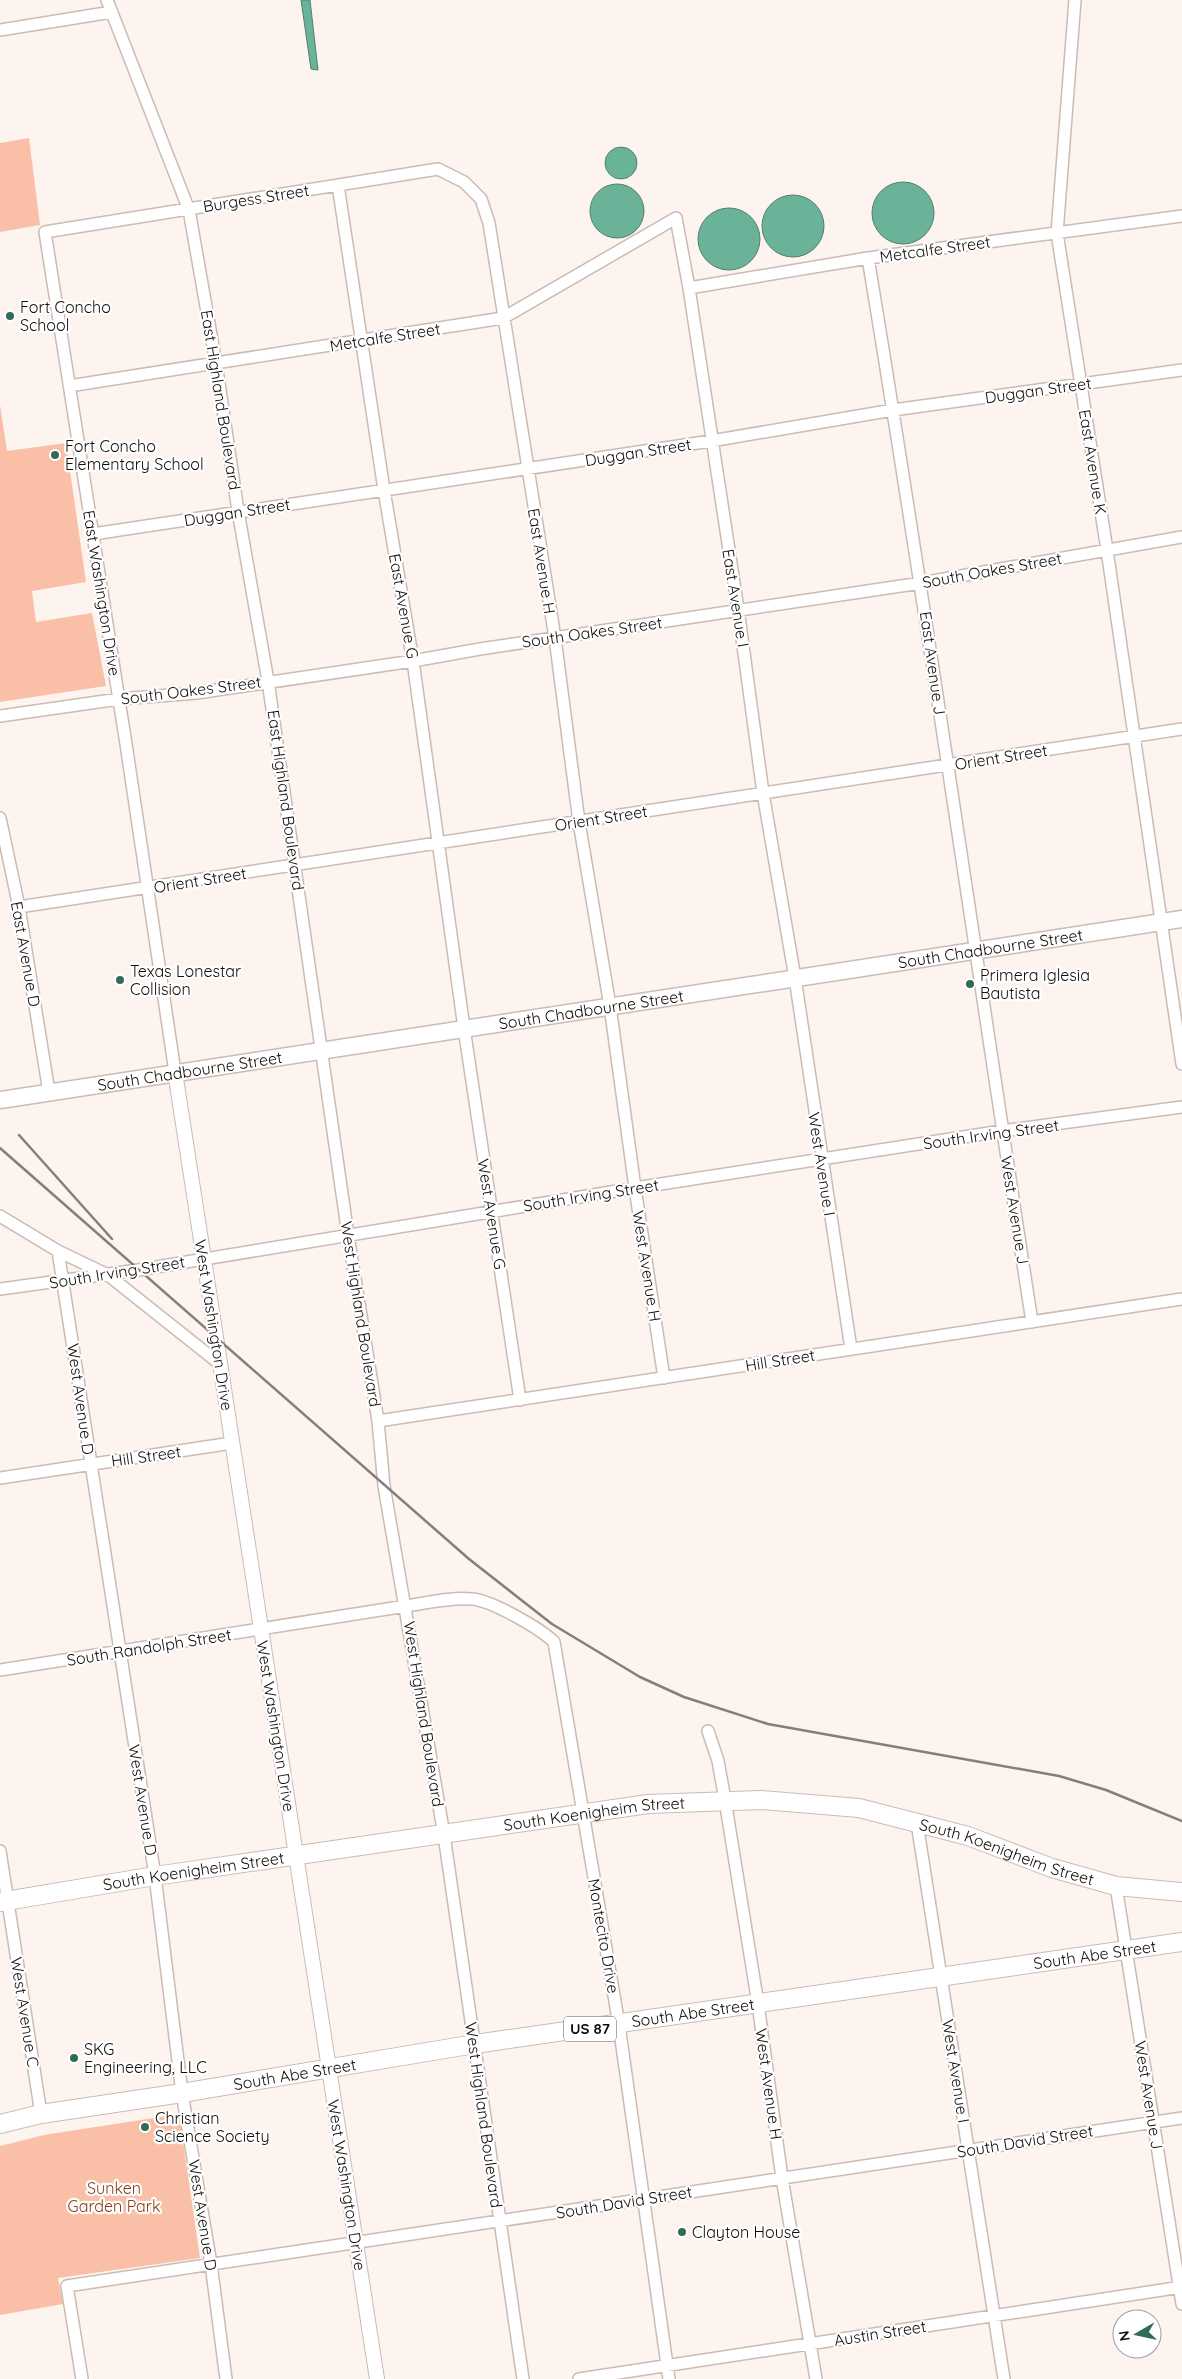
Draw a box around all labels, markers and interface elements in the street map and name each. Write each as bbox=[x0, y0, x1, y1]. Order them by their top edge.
street label: Burgess Street bbox=[201, 180, 311, 216]
street label: Metcalfe Street bbox=[878, 231, 992, 267]
place label: Fort Concho School bbox=[20, 297, 111, 335]
street label: East Highland Boulevard bbox=[197, 309, 245, 491]
marker: Fort Concho School bbox=[4, 310, 16, 322]
street label: Metcalfe Street bbox=[328, 318, 442, 356]
street label: Duggan Street bbox=[983, 373, 1093, 407]
street label: East Avenue K bbox=[1075, 408, 1111, 516]
street label: Duggan Street bbox=[583, 434, 693, 470]
place label: Fort Concho Elementary School bbox=[65, 436, 204, 474]
marker: Fort Concho Elementary School bbox=[49, 449, 61, 461]
street label: Duggan Street bbox=[182, 494, 292, 530]
street label: East Avenue H bbox=[524, 507, 560, 615]
street label: East Washington Drive bbox=[79, 509, 125, 677]
street label: East Avenue I bbox=[718, 547, 754, 649]
street label: South Oakes Street bbox=[921, 548, 1063, 592]
street label: East Avenue G bbox=[385, 552, 423, 660]
street label: East Avenue J bbox=[916, 610, 950, 716]
street label: South Oakes Street bbox=[521, 612, 663, 652]
street label: South Oakes Street bbox=[120, 671, 262, 709]
street label: East Highland Boulevard bbox=[263, 708, 309, 892]
street label: Orient Street bbox=[953, 740, 1049, 774]
street label: Orient Street bbox=[553, 801, 649, 835]
street label: Orient Street bbox=[152, 863, 248, 897]
street label: East Avenue D bbox=[7, 900, 45, 1008]
street label: South Chadbourne Street bbox=[897, 924, 1084, 972]
place label: Texas Lonestar Collision bbox=[130, 961, 241, 999]
place label: Primera Iglesia Bautista bbox=[980, 965, 1090, 1003]
marker: Texas Lonestar Collision bbox=[114, 974, 126, 986]
marker: Primera Iglesia Bautista bbox=[964, 978, 976, 990]
street label: South Chadbourne Street bbox=[497, 985, 685, 1034]
street label: South Chadbourne Street bbox=[96, 1047, 284, 1095]
street label: West Avenue I bbox=[804, 1111, 840, 1217]
street label: South Irving Street bbox=[922, 1115, 1060, 1153]
street label: West Avenue J bbox=[997, 1154, 1033, 1266]
street label: West Avenue G bbox=[473, 1157, 511, 1271]
street label: South Irving Street bbox=[522, 1174, 660, 1216]
street label: West Avenue H bbox=[628, 1209, 666, 1323]
street label: West Highland Boulevard bbox=[336, 1220, 386, 1408]
street label: West Washington Drive bbox=[191, 1238, 237, 1412]
street label: South Irving Street bbox=[48, 1251, 186, 1293]
street label: West Avenue D bbox=[63, 1342, 99, 1456]
street label: Hill Street bbox=[744, 1345, 816, 1375]
street label: Hill Street bbox=[110, 1441, 182, 1471]
street label: West Highland Boulevard bbox=[399, 1620, 449, 1808]
street label: South Randolph Street bbox=[65, 1624, 233, 1670]
street label: West Washington Drive bbox=[253, 1639, 299, 1813]
street label: West Avenue D bbox=[124, 1743, 162, 1857]
street label: South Koenigheim Street bbox=[502, 1793, 685, 1835]
street label: South Koenigheim Street bbox=[917, 1814, 1096, 1889]
street label: South Koenigheim Street bbox=[101, 1847, 285, 1895]
street label: Montecito Drive bbox=[584, 1877, 624, 1995]
street label: South Abe Street bbox=[1032, 1936, 1158, 1973]
street label: West Avenue C bbox=[6, 1956, 44, 2068]
street label: South Abe Street bbox=[630, 1994, 756, 2031]
road number: US 87 bbox=[564, 2016, 616, 2042]
street label: West Avenue I bbox=[938, 2018, 974, 2124]
street label: West Highland Boulevard bbox=[461, 2021, 507, 2209]
street label: West Avenue H bbox=[751, 2027, 787, 2141]
place label: SKG Engineering, LLC bbox=[84, 2039, 207, 2077]
street label: West Avenue J bbox=[1131, 2039, 1167, 2151]
marker: SKG Engineering, LLC bbox=[68, 2052, 80, 2064]
street label: South Abe Street bbox=[232, 2054, 357, 2094]
street label: West Washington Drive bbox=[324, 2098, 370, 2272]
place label: Christian Science Society bbox=[155, 2108, 270, 2146]
street label: South David Street bbox=[956, 2120, 1094, 2162]
marker: Christian Science Society bbox=[139, 2121, 151, 2133]
street label: West Avenue D bbox=[184, 2158, 222, 2272]
park label: Sunken Garden Park bbox=[67, 2178, 161, 2216]
street label: South David Street bbox=[555, 2181, 693, 2223]
place label: Clayton House bbox=[692, 2222, 800, 2242]
marker: Clayton House bbox=[676, 2226, 688, 2238]
north arrow bbox=[1112, 2309, 1162, 2359]
street label: Austin Street bbox=[833, 2316, 927, 2350]
text: N bbox=[1114, 2330, 1134, 2343]

